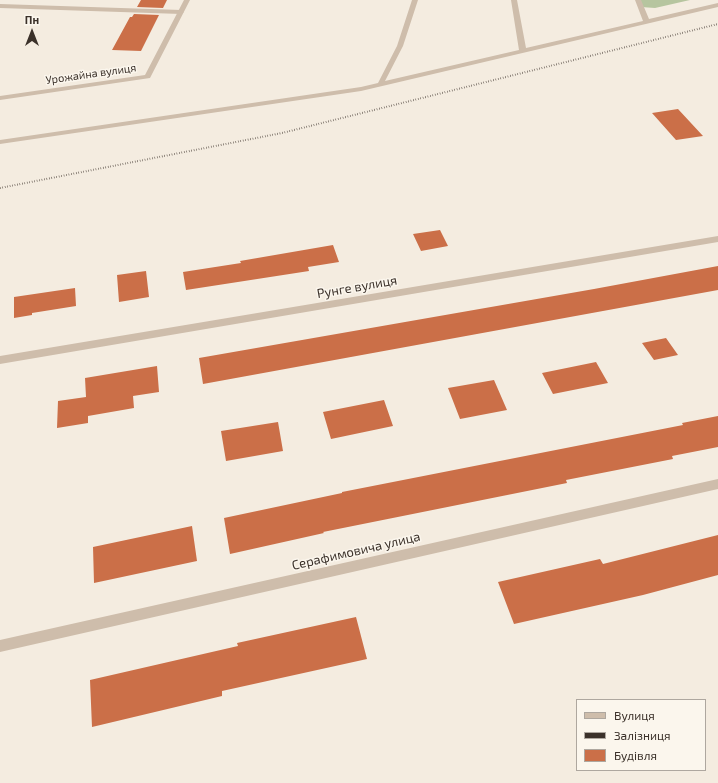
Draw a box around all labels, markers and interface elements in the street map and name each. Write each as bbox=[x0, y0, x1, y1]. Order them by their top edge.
north arrow bbox=[12, 12, 52, 52]
text: Пн bbox=[25, 13, 39, 26]
street label: Урожайна вулиця bbox=[45, 61, 137, 87]
street label: Рунге вулиця bbox=[316, 272, 398, 302]
street label: Серафимовича улица bbox=[290, 529, 422, 573]
legend bbox=[576, 699, 706, 771]
text: Вулиця bbox=[614, 708, 655, 722]
text: Залізниця bbox=[614, 728, 671, 742]
text: Будівля bbox=[614, 748, 657, 762]

